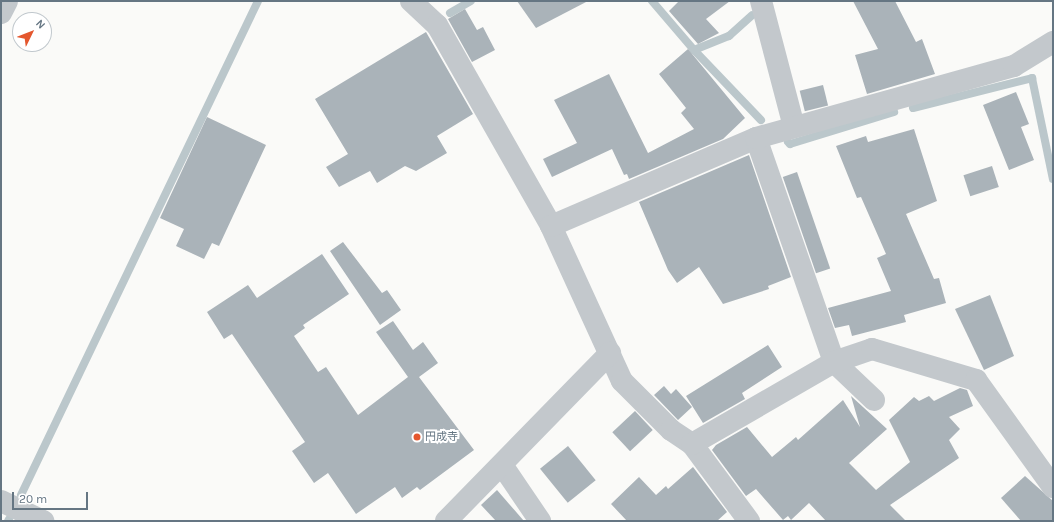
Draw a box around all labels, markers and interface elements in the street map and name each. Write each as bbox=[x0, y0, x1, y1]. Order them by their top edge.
north arrow bbox=[12, 12, 52, 52]
text: N bbox=[33, 17, 48, 31]
place label: 円成寺 bbox=[425, 430, 458, 444]
marker: 円成寺 bbox=[412, 432, 422, 442]
scale bar bbox=[14, 484, 90, 510]
text: 20 m bbox=[19, 492, 47, 506]

